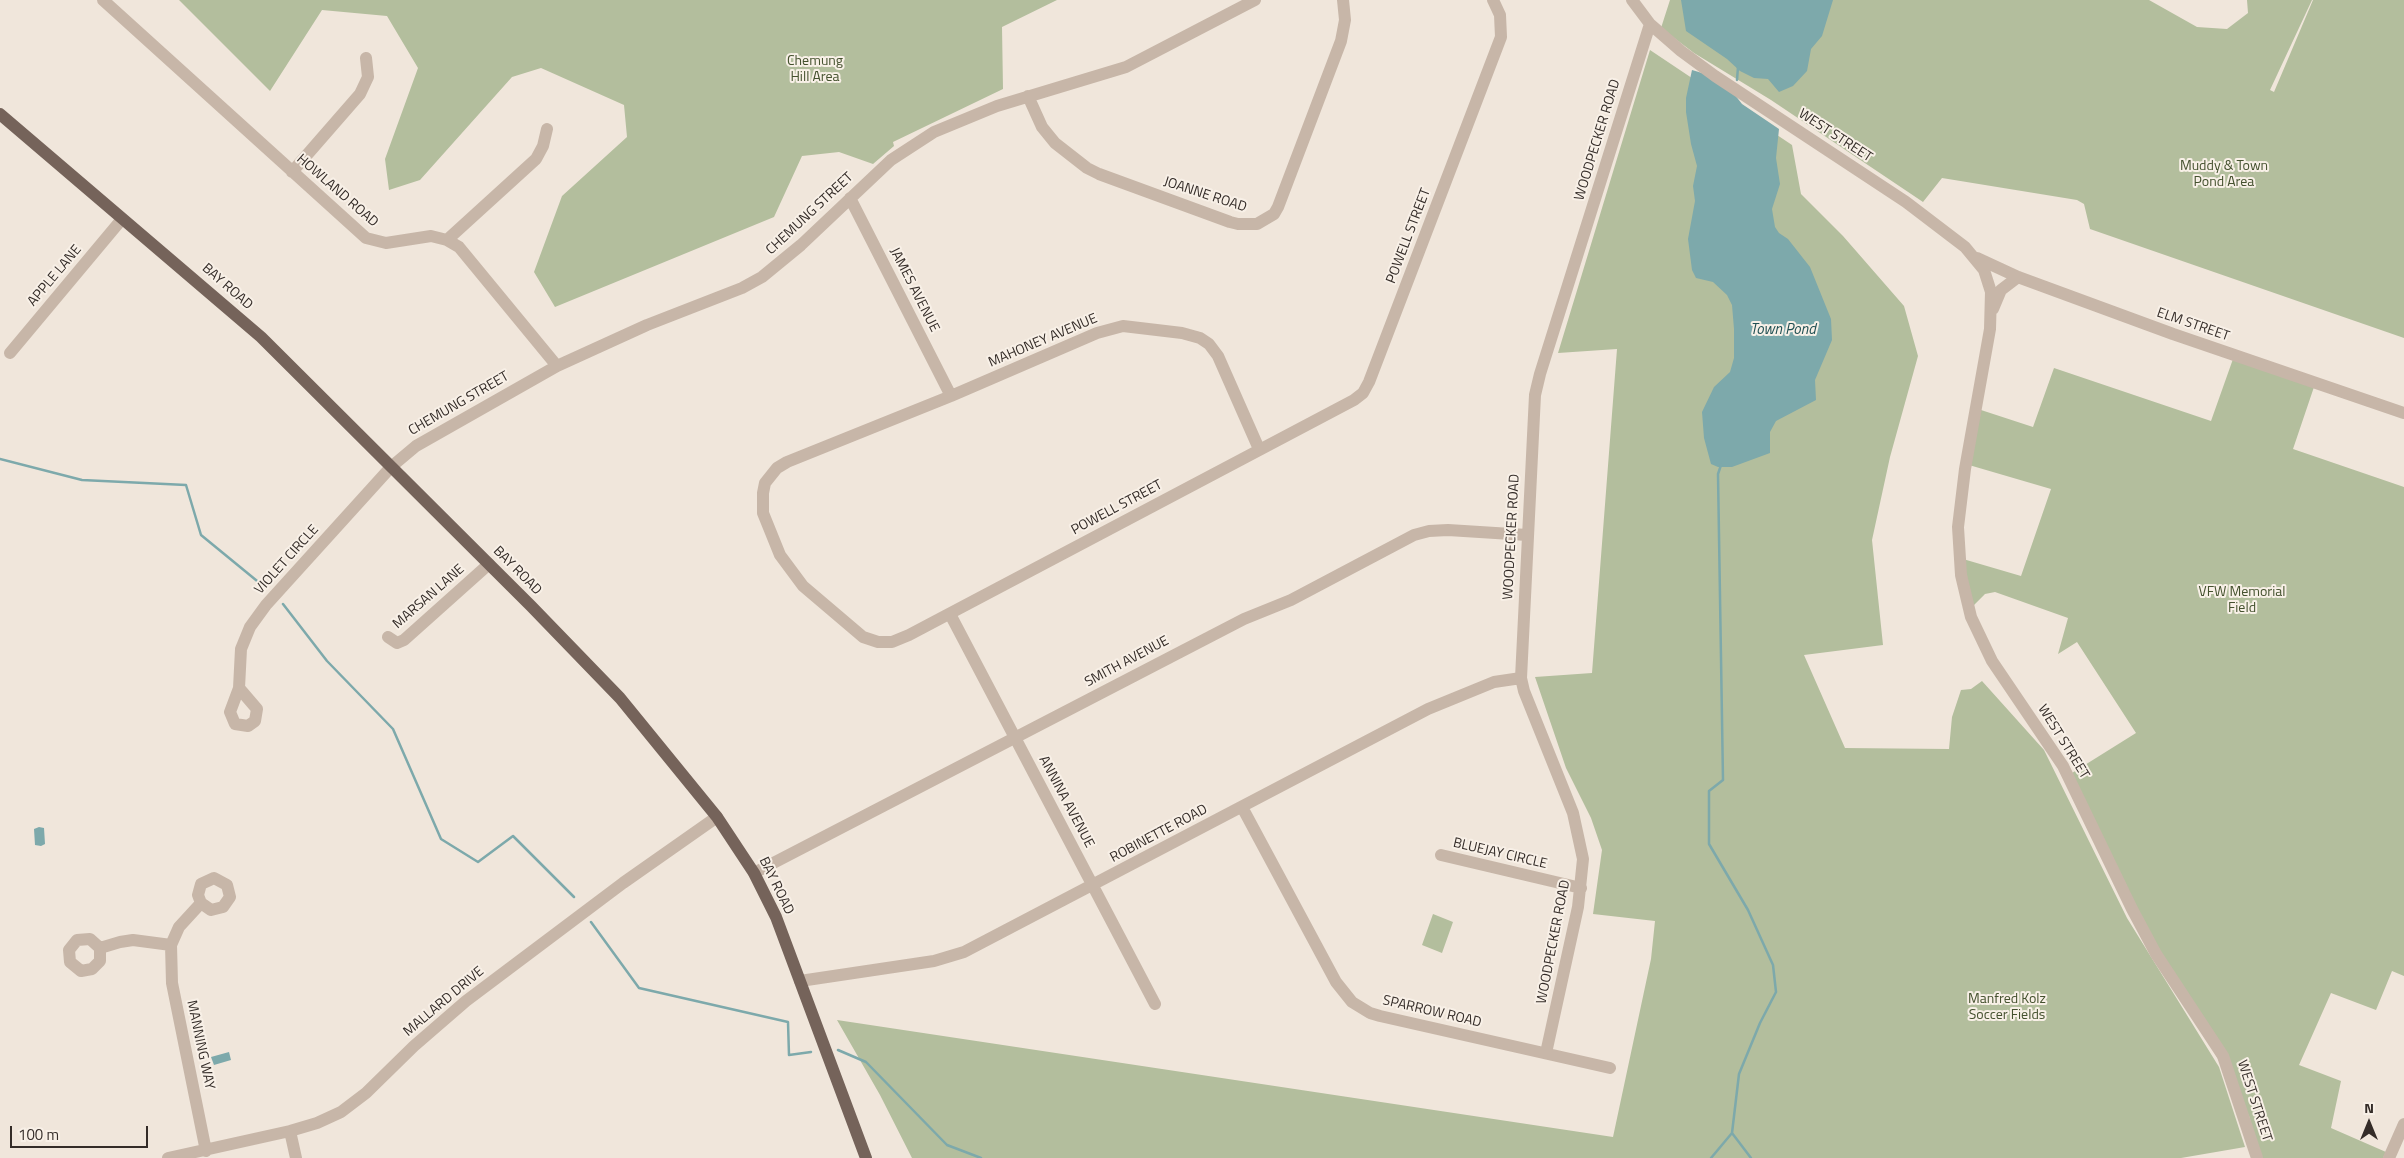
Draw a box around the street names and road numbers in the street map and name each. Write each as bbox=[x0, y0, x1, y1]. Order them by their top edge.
street label: WOODPECKER ROAD bbox=[1572, 77, 1624, 203]
street label: WEST STREET bbox=[1795, 106, 1875, 166]
street label: HOWLAND ROAD bbox=[293, 151, 381, 231]
street label: CHEMUNG STREET bbox=[763, 169, 857, 259]
street label: JOANNE ROAD bbox=[1161, 174, 1249, 216]
street label: POWELL STREET bbox=[1383, 186, 1435, 286]
street label: APPLE LANE bbox=[25, 242, 85, 310]
street label: JAMES AVENUE bbox=[885, 245, 943, 335]
street label: BAY ROAD bbox=[198, 260, 256, 314]
street label: ELM STREET bbox=[2154, 305, 2232, 345]
street label: MAHONEY AVENUE bbox=[986, 310, 1100, 372]
street label: CHEMUNG STREET bbox=[406, 368, 512, 440]
street label: WOODPECKER ROAD bbox=[1500, 474, 1524, 600]
street label: POWELL STREET bbox=[1069, 477, 1165, 539]
street label: VIOLET CIRCLE bbox=[251, 522, 323, 598]
street label: BAY ROAD bbox=[489, 543, 545, 599]
street label: MARSAN LANE bbox=[390, 561, 468, 633]
street label: SMITH AVENUE bbox=[1082, 633, 1172, 691]
street label: WEST STREET bbox=[2033, 702, 2093, 782]
street label: ANNINA AVENUE bbox=[1035, 753, 1097, 851]
street label: ROBINETTE ROAD bbox=[1107, 801, 1211, 867]
street label: BLUEJAY CIRCLE bbox=[1451, 835, 1549, 873]
street label: BAY ROAD bbox=[755, 855, 797, 917]
street label: WOODPECKER ROAD bbox=[1534, 879, 1574, 1005]
street label: MALLARD DRIVE bbox=[400, 964, 488, 1040]
street label: SPARROW ROAD bbox=[1381, 992, 1483, 1032]
street label: MANNING WAY bbox=[182, 999, 218, 1091]
street label: WEST STREET bbox=[2233, 1058, 2275, 1144]

